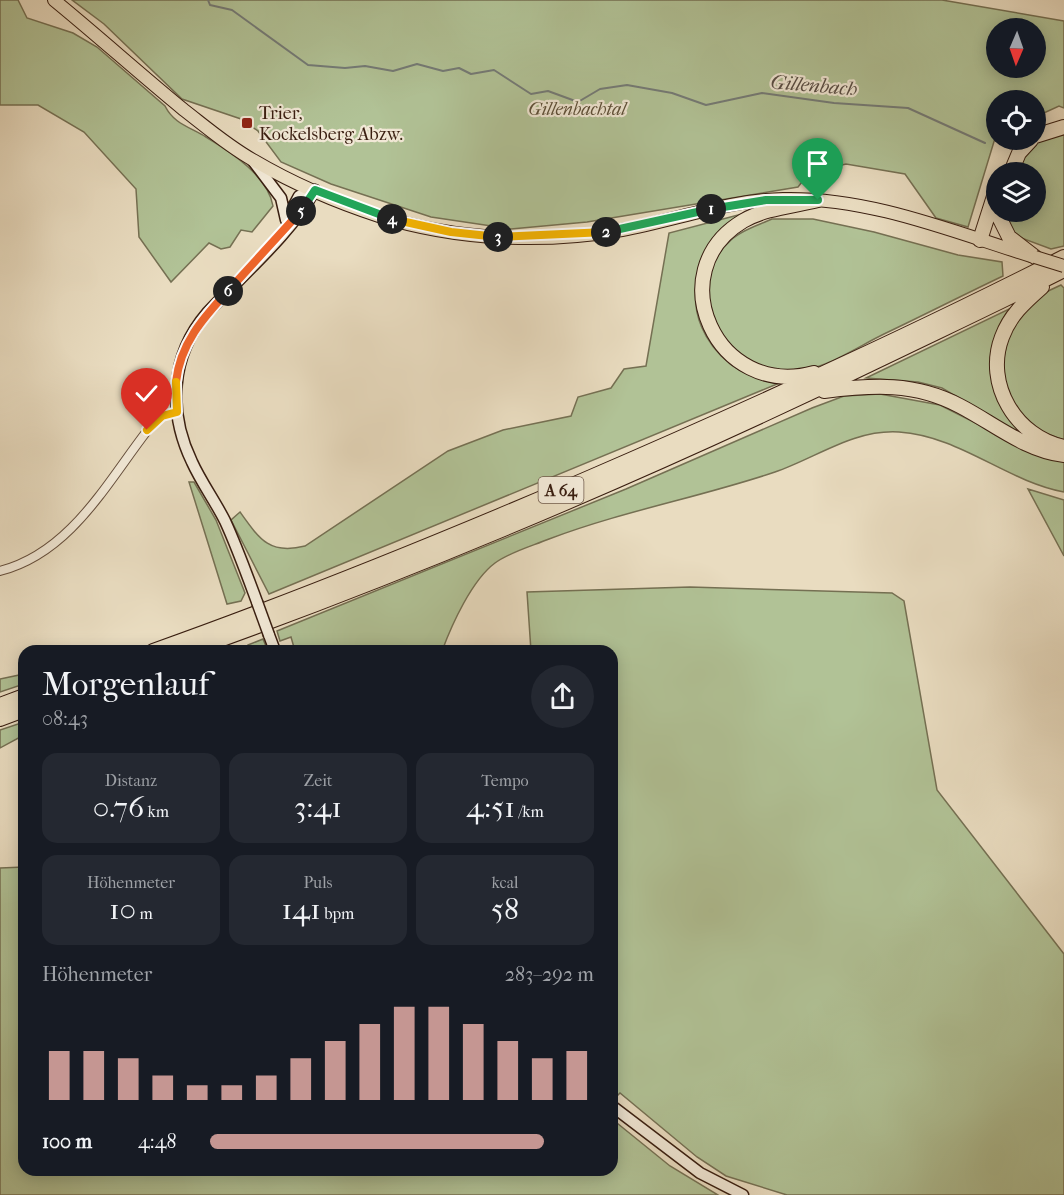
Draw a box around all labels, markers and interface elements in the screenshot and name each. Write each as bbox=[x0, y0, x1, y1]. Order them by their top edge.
north arrow bbox=[986, 18, 1046, 78]
map controls bbox=[986, 18, 1046, 222]
water label: Gillenbach bbox=[770, 70, 858, 101]
button: locate bbox=[986, 90, 1046, 150]
park label: Gillenbachtal bbox=[528, 99, 628, 120]
place label: Trier, Kockelsberg Abzw. bbox=[259, 103, 403, 145]
marker: Trier, Kockelsberg Abzw. bbox=[240, 116, 254, 130]
pin bbox=[792, 138, 843, 200]
icon: arrive bbox=[801, 147, 834, 180]
button: layers bbox=[986, 162, 1046, 222]
pin: 1 bbox=[696, 194, 726, 224]
pin: 5 bbox=[286, 196, 316, 226]
text: 1 bbox=[708, 199, 714, 218]
text: 5 bbox=[298, 201, 304, 220]
pin: 4 bbox=[377, 204, 407, 234]
text: 4 bbox=[387, 209, 397, 228]
pin: 2 bbox=[591, 217, 621, 247]
pin: 3 bbox=[483, 222, 513, 252]
text: 2 bbox=[602, 222, 610, 241]
text: 3 bbox=[495, 227, 501, 246]
pin: 6 bbox=[213, 276, 243, 306]
text: 6 bbox=[224, 281, 232, 300]
pin bbox=[121, 368, 172, 430]
icon: check bbox=[130, 377, 163, 410]
road number: A 64 bbox=[538, 477, 584, 503]
text: Morgenlauf bbox=[42, 665, 209, 704]
button: share bbox=[531, 665, 594, 728]
text: 08:43 bbox=[42, 707, 88, 730]
text: Distanz bbox=[105, 771, 157, 790]
text: Zeit bbox=[303, 771, 333, 790]
text: Tempo bbox=[481, 771, 529, 790]
text: 0.76 bbox=[93, 790, 144, 825]
text: 3:41 bbox=[294, 790, 342, 825]
text: 4:51 bbox=[466, 790, 515, 825]
text: km bbox=[144, 802, 169, 821]
text: /km bbox=[515, 802, 544, 821]
text: Höhenmeter bbox=[87, 873, 175, 892]
text: Puls bbox=[303, 873, 333, 892]
text: kcal bbox=[492, 873, 518, 892]
text: 10 bbox=[109, 892, 136, 927]
text: 141 bbox=[282, 892, 321, 927]
text: 58 bbox=[491, 892, 519, 927]
text: m bbox=[136, 904, 153, 923]
text: bpm bbox=[321, 904, 354, 923]
text: Höhenmeter bbox=[42, 963, 152, 986]
text: 283–292 m bbox=[505, 963, 594, 986]
text: 100 m bbox=[42, 1130, 92, 1153]
text: 4:48 bbox=[138, 1130, 177, 1153]

